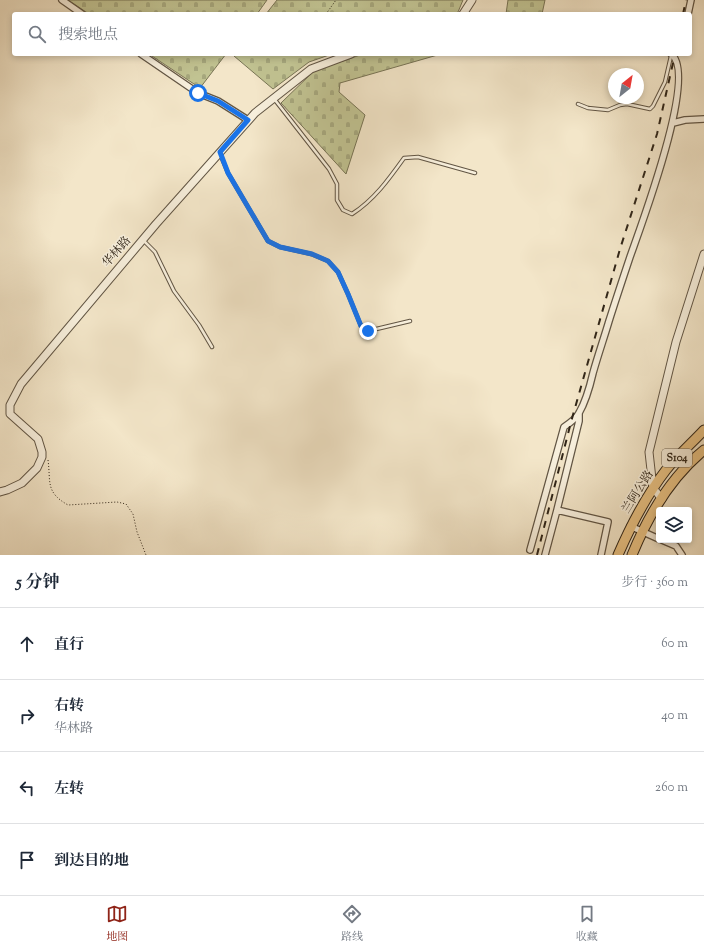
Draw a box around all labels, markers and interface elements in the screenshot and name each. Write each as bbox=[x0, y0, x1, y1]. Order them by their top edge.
search box bbox=[12, 12, 692, 56]
icon: search bbox=[26, 23, 48, 45]
text: 搜索地点 bbox=[58, 25, 118, 46]
north arrow bbox=[608, 68, 644, 104]
route start bbox=[189, 84, 207, 102]
street label: 华林路 bbox=[98, 233, 136, 271]
route end bbox=[359, 322, 377, 340]
road number: S104 bbox=[662, 449, 692, 467]
street label: 兰阿公路 bbox=[618, 467, 658, 517]
map controls bbox=[656, 507, 692, 543]
button: layers bbox=[656, 507, 692, 543]
text: 5 分钟 bbox=[16, 571, 59, 595]
text: 步行 · 360 m bbox=[621, 574, 688, 592]
icon: ahead bbox=[16, 633, 38, 655]
text: 直行 bbox=[54, 635, 84, 656]
text: 60 m bbox=[661, 635, 688, 653]
text: 右转 bbox=[54, 696, 84, 717]
icon: right bbox=[16, 705, 38, 727]
text: 40 m bbox=[661, 707, 688, 725]
text: 华林路 bbox=[54, 720, 93, 738]
icon: left bbox=[16, 777, 38, 799]
text: 左转 bbox=[54, 779, 84, 800]
text: 260 m bbox=[655, 779, 688, 797]
icon: arrive bbox=[16, 849, 38, 871]
text: 到达目的地 bbox=[54, 851, 129, 872]
tab: 地图 bbox=[106, 903, 128, 945]
tab: 路线 bbox=[341, 903, 363, 945]
tab: 收藏 bbox=[576, 903, 598, 945]

